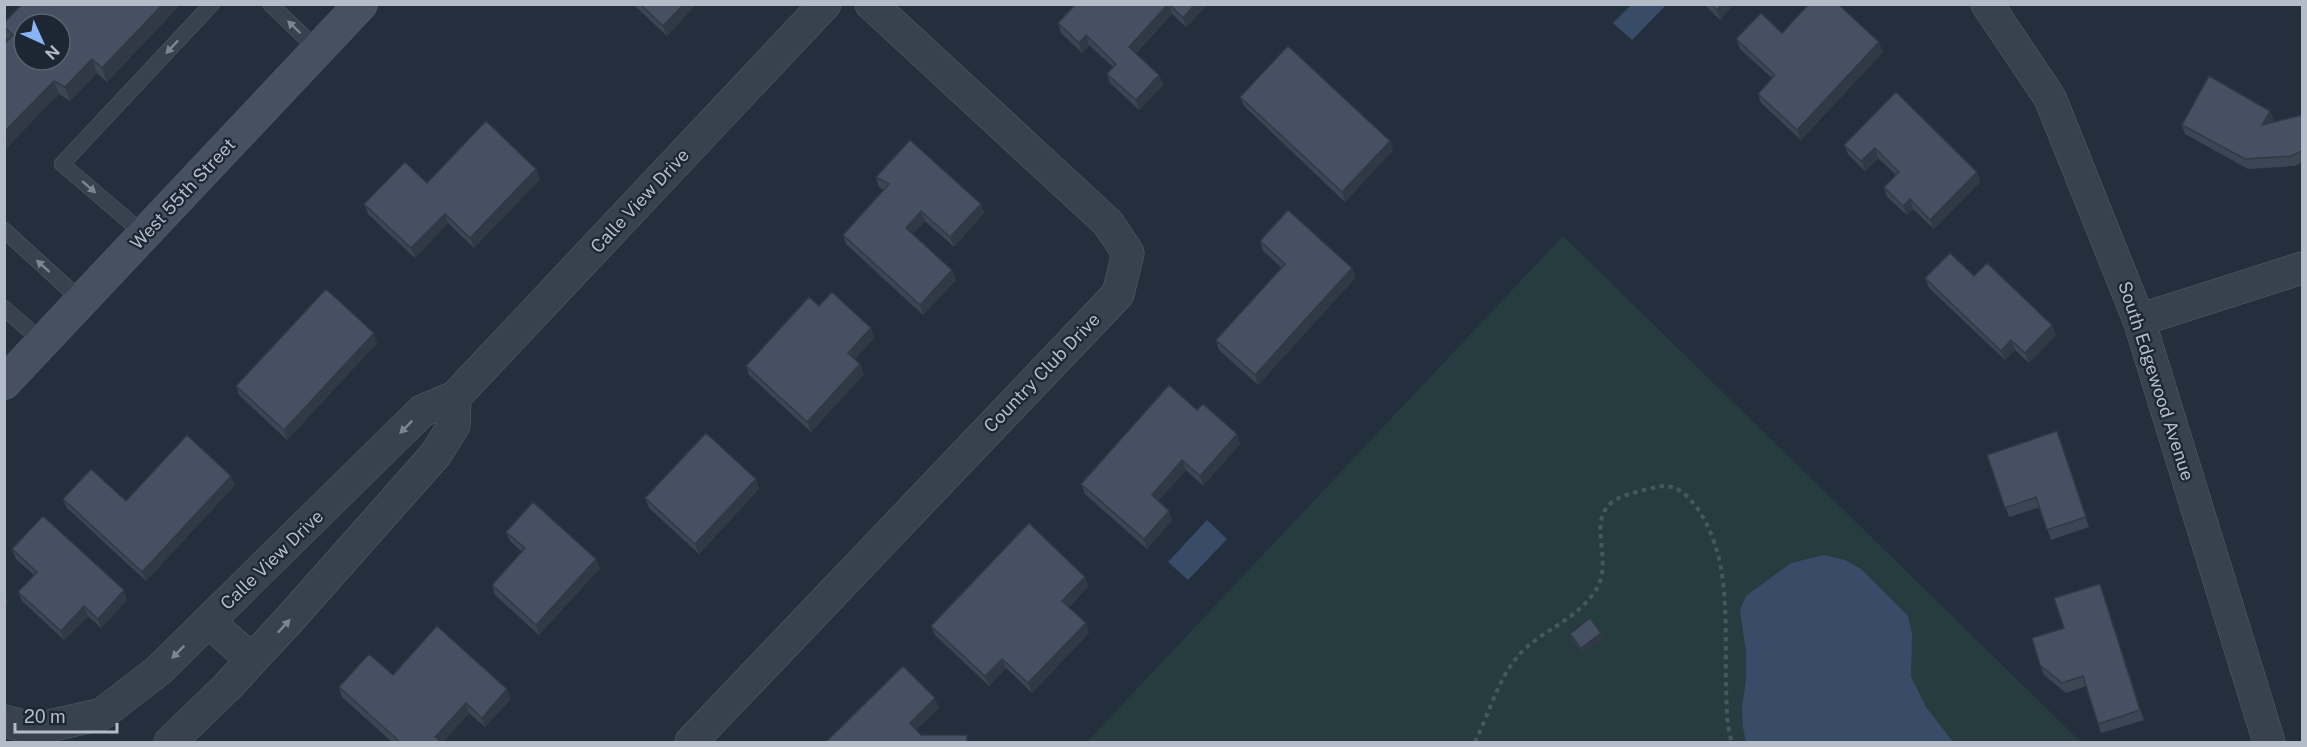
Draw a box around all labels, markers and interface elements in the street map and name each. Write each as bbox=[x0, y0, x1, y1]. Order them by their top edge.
north arrow bbox=[12, 12, 72, 72]
one-way arrow bbox=[287, 21, 301, 35]
one-way arrow bbox=[166, 39, 179, 54]
text: N bbox=[41, 41, 63, 63]
street label: West 55th Street bbox=[126, 134, 239, 254]
street label: Calle View Drive bbox=[586, 144, 693, 257]
one-way arrow bbox=[81, 180, 96, 193]
one-way arrow bbox=[36, 260, 51, 273]
street label: South Edgewood Avenue bbox=[2114, 279, 2199, 483]
street label: Country Club Drive bbox=[979, 309, 1104, 437]
one-way arrow bbox=[400, 419, 414, 433]
street label: Calle View Drive bbox=[216, 505, 327, 614]
one-way arrow bbox=[277, 618, 291, 633]
one-way arrow bbox=[171, 645, 185, 659]
scale bar bbox=[15, 696, 117, 734]
text: 20 m bbox=[24, 706, 66, 727]

